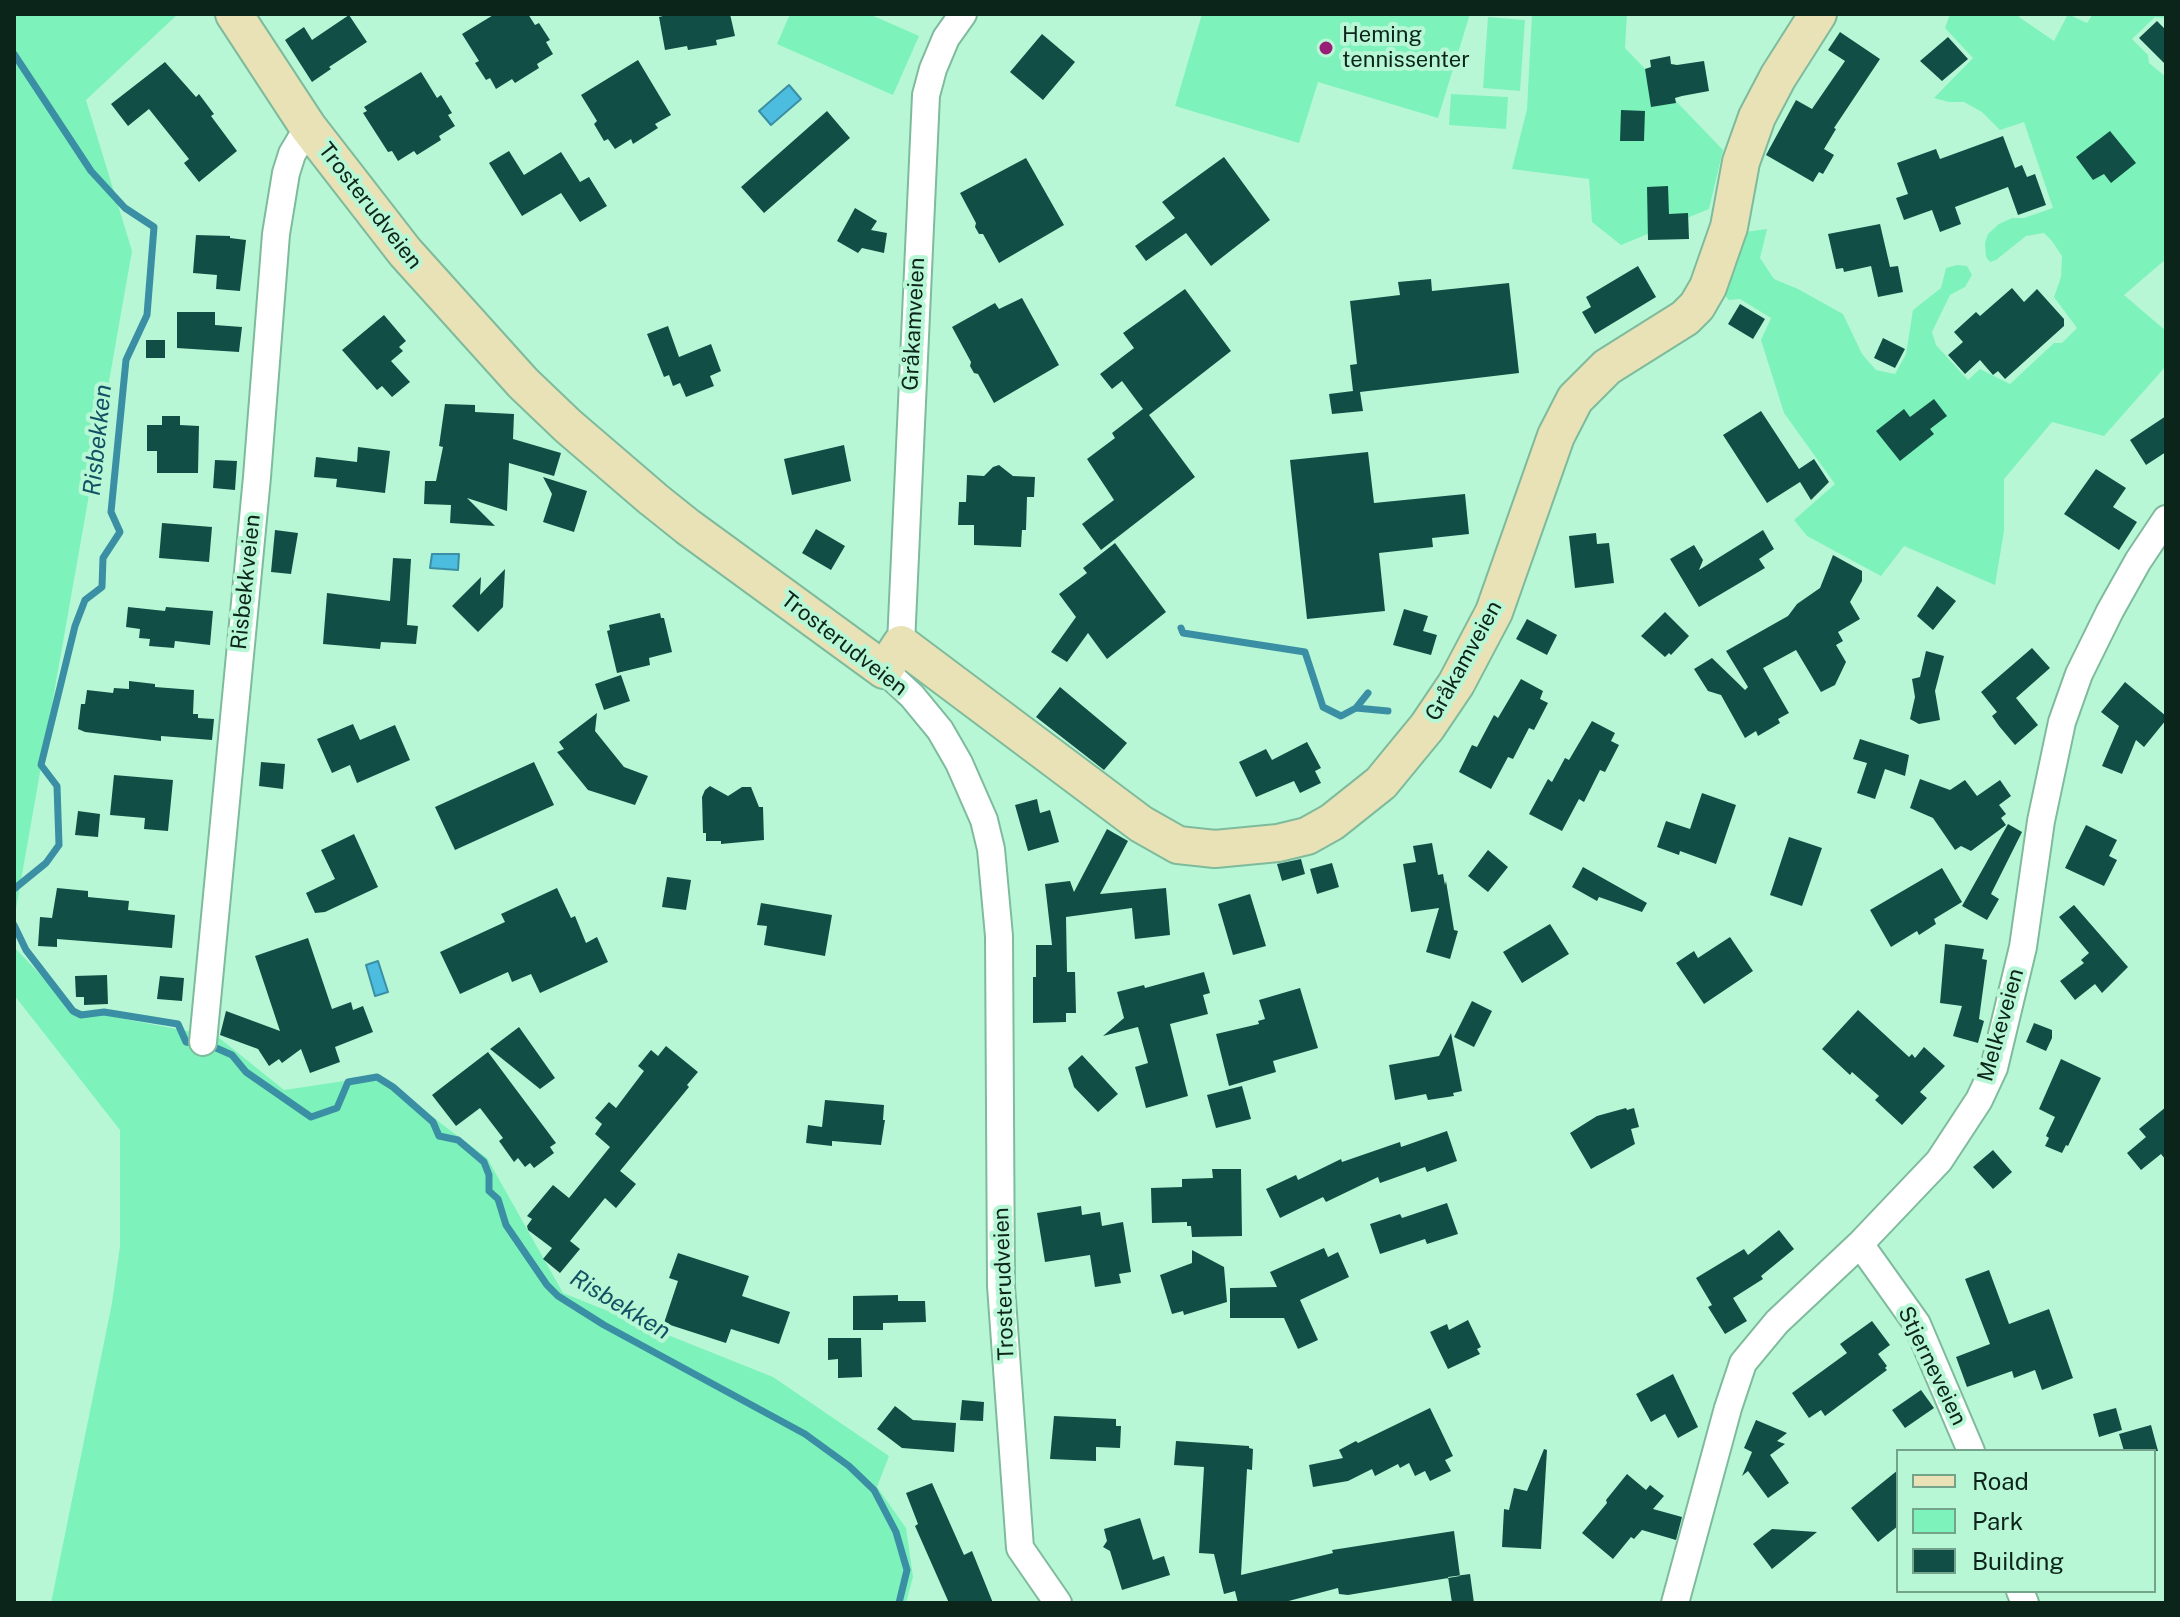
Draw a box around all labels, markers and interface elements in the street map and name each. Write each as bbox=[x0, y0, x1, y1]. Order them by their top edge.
place label: Heming tennissenter bbox=[1342, 22, 1470, 74]
marker: Heming tennissenter bbox=[1317, 39, 1335, 57]
street label: Trosterudveien bbox=[312, 138, 428, 274]
street label: Gråkamveien bbox=[897, 257, 931, 391]
water label: Risbekken bbox=[78, 383, 118, 497]
street label: Risbekkveien bbox=[226, 513, 266, 651]
street label: Trosterudveien bbox=[776, 586, 912, 702]
street label: Gråkamveien bbox=[1420, 596, 1508, 726]
street label: Melkeveien bbox=[1972, 965, 2030, 1085]
street label: Trosterudveien bbox=[988, 1207, 1020, 1361]
water label: Risbekken bbox=[565, 1264, 675, 1346]
street label: Stjerneveien bbox=[1892, 1302, 1972, 1430]
legend bbox=[1896, 1449, 2156, 1593]
text: Road bbox=[1972, 1467, 2029, 1495]
text: Park bbox=[1972, 1507, 2023, 1535]
text: Building bbox=[1972, 1547, 2064, 1575]

